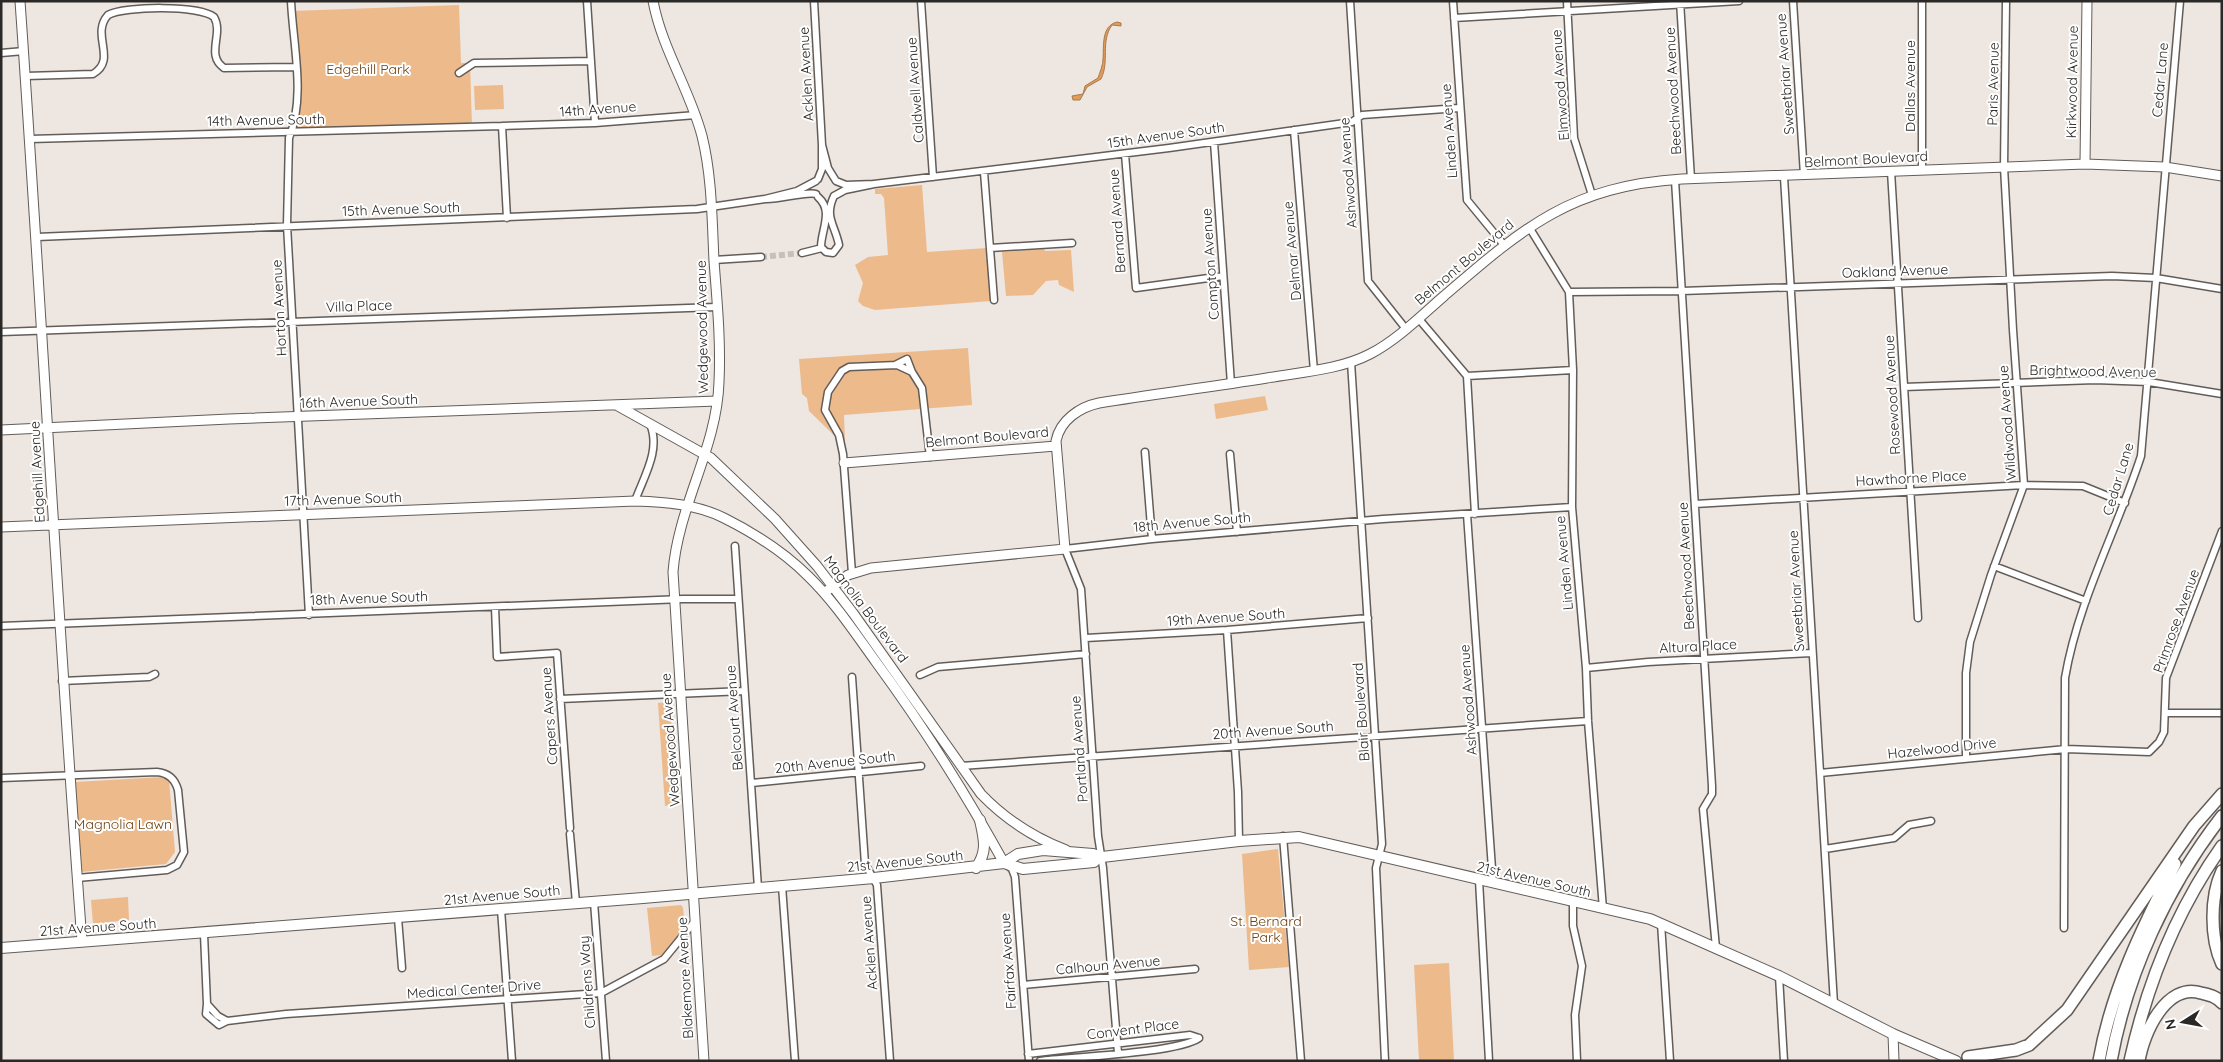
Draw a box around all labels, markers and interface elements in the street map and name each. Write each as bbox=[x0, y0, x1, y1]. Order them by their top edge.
street label: Sweetbriar Avenue bbox=[1772, 13, 1798, 135]
street label: Kirkwood Avenue bbox=[2062, 25, 2082, 139]
street label: Acklen Avenue bbox=[795, 26, 817, 122]
street label: Beechwood Avenue bbox=[1661, 27, 1685, 155]
street label: Elmwood Avenue bbox=[1547, 29, 1573, 141]
street label: Caldwell Avenue bbox=[902, 37, 928, 143]
street label: Dallas Avenue bbox=[1901, 40, 1919, 132]
street label: Paris Avenue bbox=[1983, 42, 2003, 126]
street label: Cedar Lane bbox=[2148, 42, 2172, 118]
park label: Edgehill Park bbox=[326, 60, 410, 78]
street label: Linden Avenue bbox=[1437, 83, 1461, 179]
street label: 14th Avenue bbox=[559, 97, 637, 121]
street label: 14th Avenue South bbox=[207, 110, 325, 130]
street label: Ashwood Avenue bbox=[1335, 117, 1361, 229]
street label: 15th Avenue South bbox=[1106, 118, 1226, 152]
street label: Belmont Boulevard bbox=[1804, 147, 1928, 171]
street label: Bernard Avenue bbox=[1104, 168, 1130, 274]
street label: 15th Avenue South bbox=[342, 198, 460, 220]
street label: Delmar Avenue bbox=[1279, 200, 1305, 301]
street label: Compton Avenue bbox=[1197, 208, 1223, 320]
street label: Belmont Boulevard bbox=[1411, 215, 1517, 309]
street label: Horton Avenue bbox=[267, 259, 291, 357]
street label: Wedgewood Avenue bbox=[692, 260, 712, 394]
street label: Oakland Avenue bbox=[1841, 260, 1949, 282]
street label: Villa Place bbox=[326, 296, 393, 316]
street label: Rosewood Avenue bbox=[1880, 335, 1904, 455]
street label: Brightwood Avenue bbox=[2029, 361, 2157, 381]
street label: Wildwood Avenue bbox=[1994, 365, 2020, 481]
street label: 16th Avenue South bbox=[300, 390, 418, 412]
street label: Edgehill Avenue bbox=[25, 421, 49, 523]
street label: Belmont Boulevard bbox=[924, 423, 1050, 451]
street label: Cedar Lane bbox=[2098, 440, 2138, 518]
street label: Hawthorne Place bbox=[1855, 466, 1967, 490]
street label: 17th Avenue South bbox=[284, 488, 402, 510]
street label: Beechwood Avenue bbox=[1674, 502, 1698, 630]
street label: 18th Avenue South bbox=[1132, 508, 1252, 536]
street label: Linden Avenue bbox=[1551, 515, 1577, 611]
street label: Sweetbriar Avenue bbox=[1784, 530, 1808, 652]
street label: Magnolia Boulevard bbox=[820, 552, 912, 666]
street label: Primrose Avenue bbox=[2149, 567, 2203, 675]
street label: 18th Avenue South bbox=[310, 587, 428, 609]
street label: 19th Avenue South bbox=[1166, 604, 1286, 630]
street label: Altura Place bbox=[1659, 635, 1737, 657]
street label: Ashwood Avenue bbox=[1455, 644, 1481, 756]
street label: Blair Boulevard bbox=[1349, 662, 1373, 762]
street label: Belcourt Avenue bbox=[721, 665, 747, 771]
street label: Capers Avenue bbox=[537, 667, 561, 765]
street label: Wedgewood Avenue bbox=[656, 673, 684, 807]
street label: Portland Avenue bbox=[1066, 695, 1092, 803]
street label: 20th Avenue South bbox=[1212, 717, 1334, 743]
street label: Hazelwood Drive bbox=[1887, 733, 1997, 763]
street label: 20th Avenue South bbox=[774, 747, 896, 777]
park label: Magnolia Lawn bbox=[74, 815, 172, 833]
street label: 21st Avenue South bbox=[846, 846, 964, 876]
street label: 21st Avenue South bbox=[1475, 857, 1593, 901]
street label: 21st Avenue South bbox=[443, 881, 561, 909]
street label: Acklen Avenue bbox=[857, 895, 881, 991]
street label: Fairfax Avenue bbox=[996, 912, 1020, 1010]
park label: St. Bernard Park bbox=[1230, 912, 1302, 946]
street label: 21st Avenue South bbox=[39, 914, 157, 940]
street label: Blakemore Avenue bbox=[673, 917, 697, 1039]
street label: Childrens Way bbox=[575, 935, 599, 1029]
street label: Calhoun Avenue bbox=[1055, 951, 1161, 979]
street label: Medical Center Drive bbox=[406, 975, 542, 1003]
north arrow bbox=[2158, 997, 2208, 1047]
street label: Convent Place bbox=[1086, 1014, 1180, 1044]
text: N bbox=[2160, 1018, 2180, 1031]

